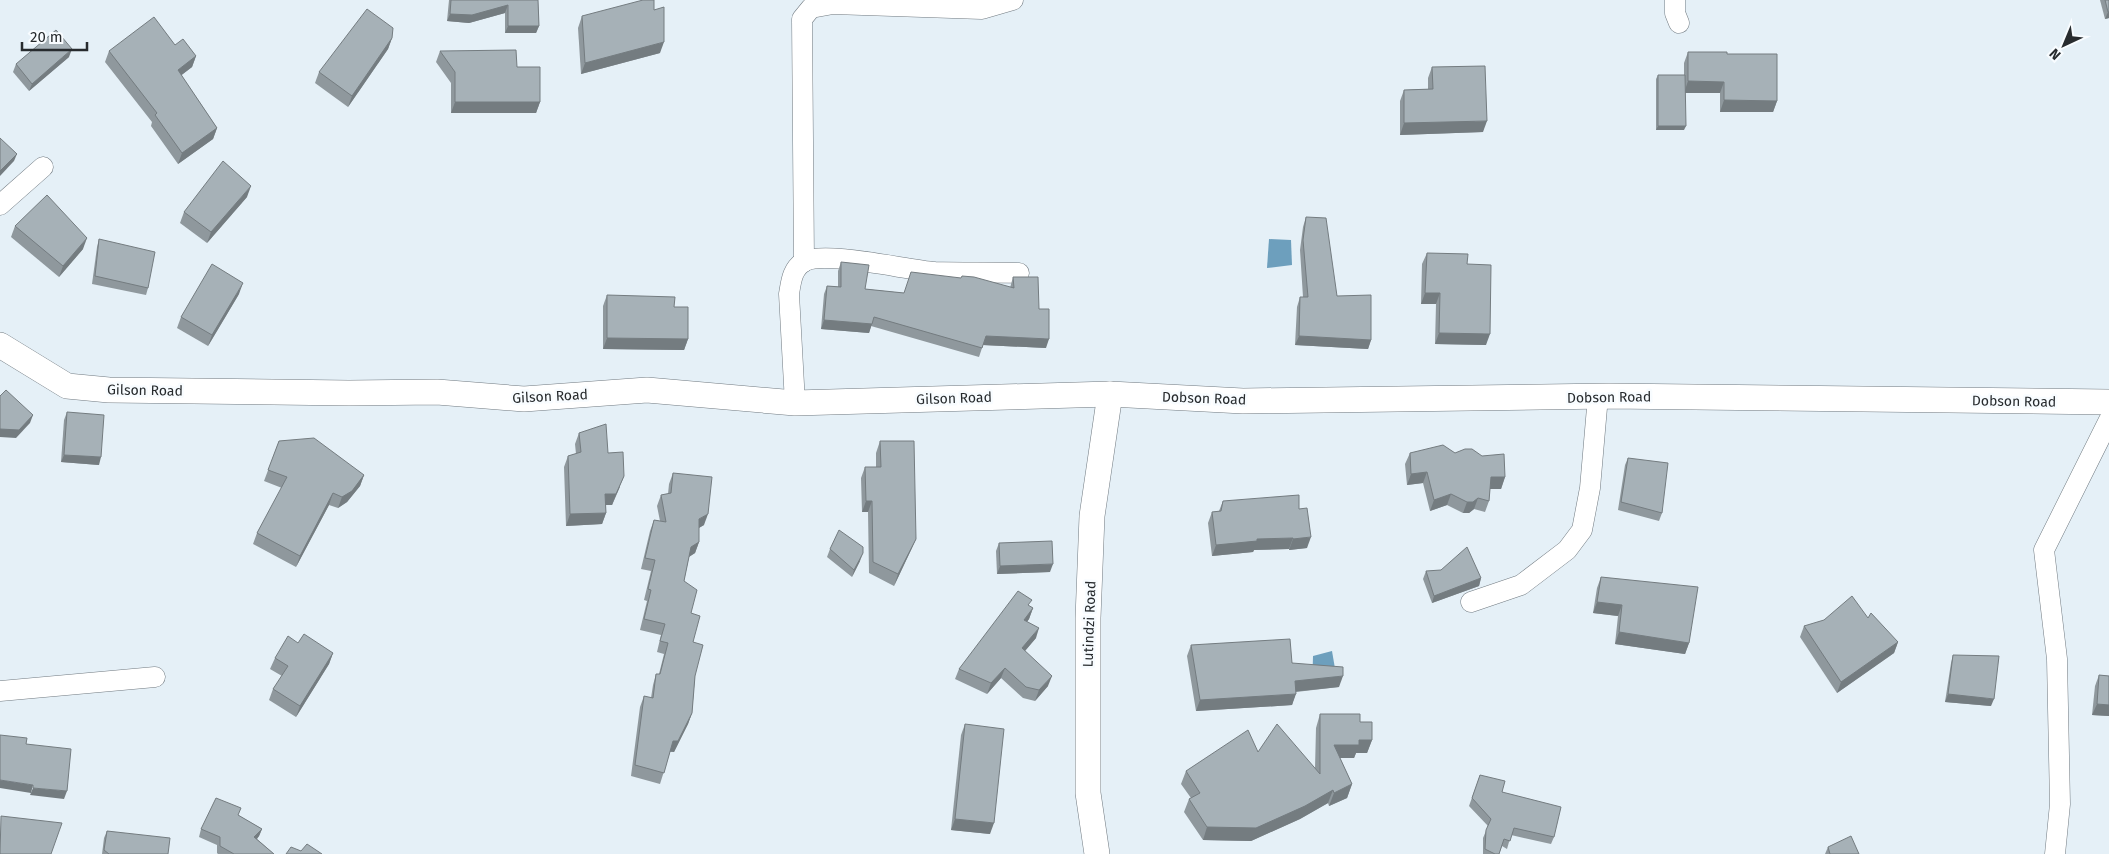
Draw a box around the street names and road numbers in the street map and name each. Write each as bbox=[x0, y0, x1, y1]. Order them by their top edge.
street label: Gilson Road bbox=[107, 381, 183, 400]
street label: Gilson Road bbox=[512, 386, 588, 407]
street label: Dobson Road bbox=[1567, 388, 1651, 407]
street label: Gilson Road bbox=[916, 389, 992, 408]
street label: Dobson Road bbox=[1162, 389, 1246, 408]
street label: Dobson Road bbox=[1972, 392, 2056, 411]
street label: Lutindzi Road bbox=[1079, 580, 1100, 668]

